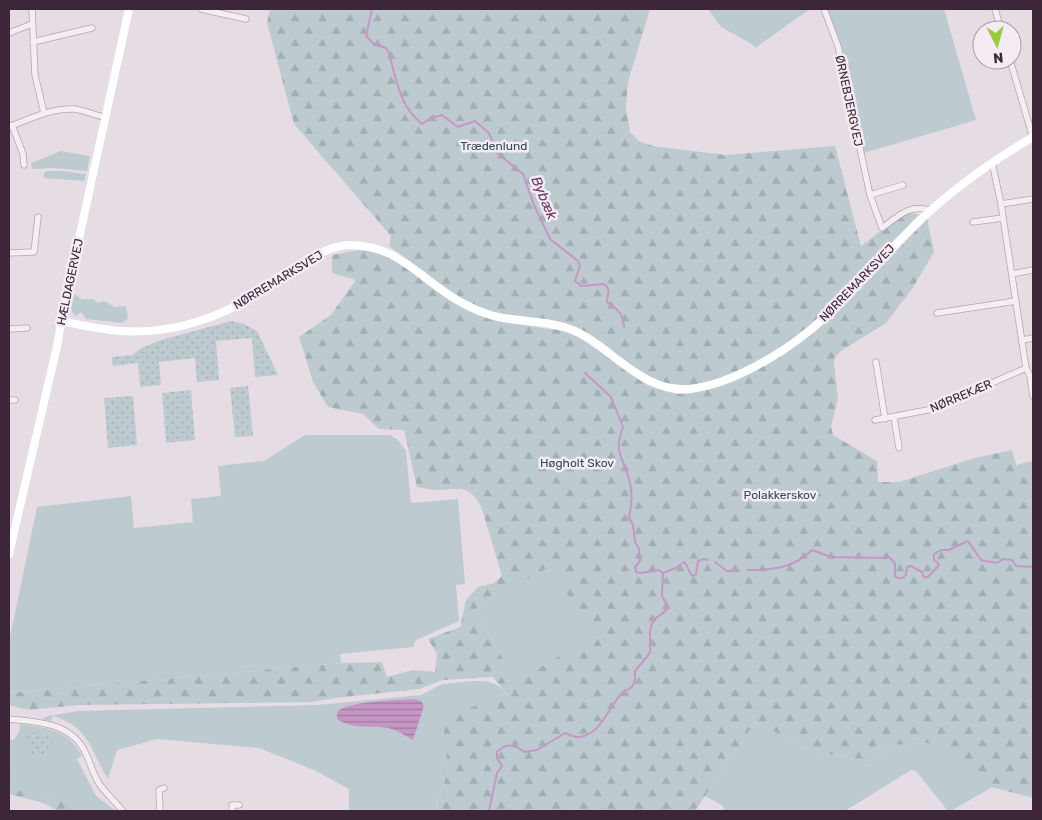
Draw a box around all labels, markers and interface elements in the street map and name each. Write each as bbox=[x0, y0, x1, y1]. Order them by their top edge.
north arrow bbox=[972, 20, 1022, 70]
text: N bbox=[992, 48, 1004, 66]
street label: ØRNEBJERGVEJ bbox=[832, 54, 866, 148]
park label: Trædenlund bbox=[461, 139, 527, 153]
water label: Bybæk bbox=[527, 174, 561, 223]
street label: HÆLDAGERVEJ bbox=[54, 237, 86, 327]
street label: NØRREMARKSVEJ bbox=[817, 242, 897, 324]
street label: NØRREMARKSVEJ bbox=[231, 248, 325, 312]
street label: NØRREKÆR bbox=[928, 377, 994, 415]
park label: Høgholt Skov bbox=[540, 456, 614, 470]
park label: Polakkerskov bbox=[744, 488, 817, 502]

